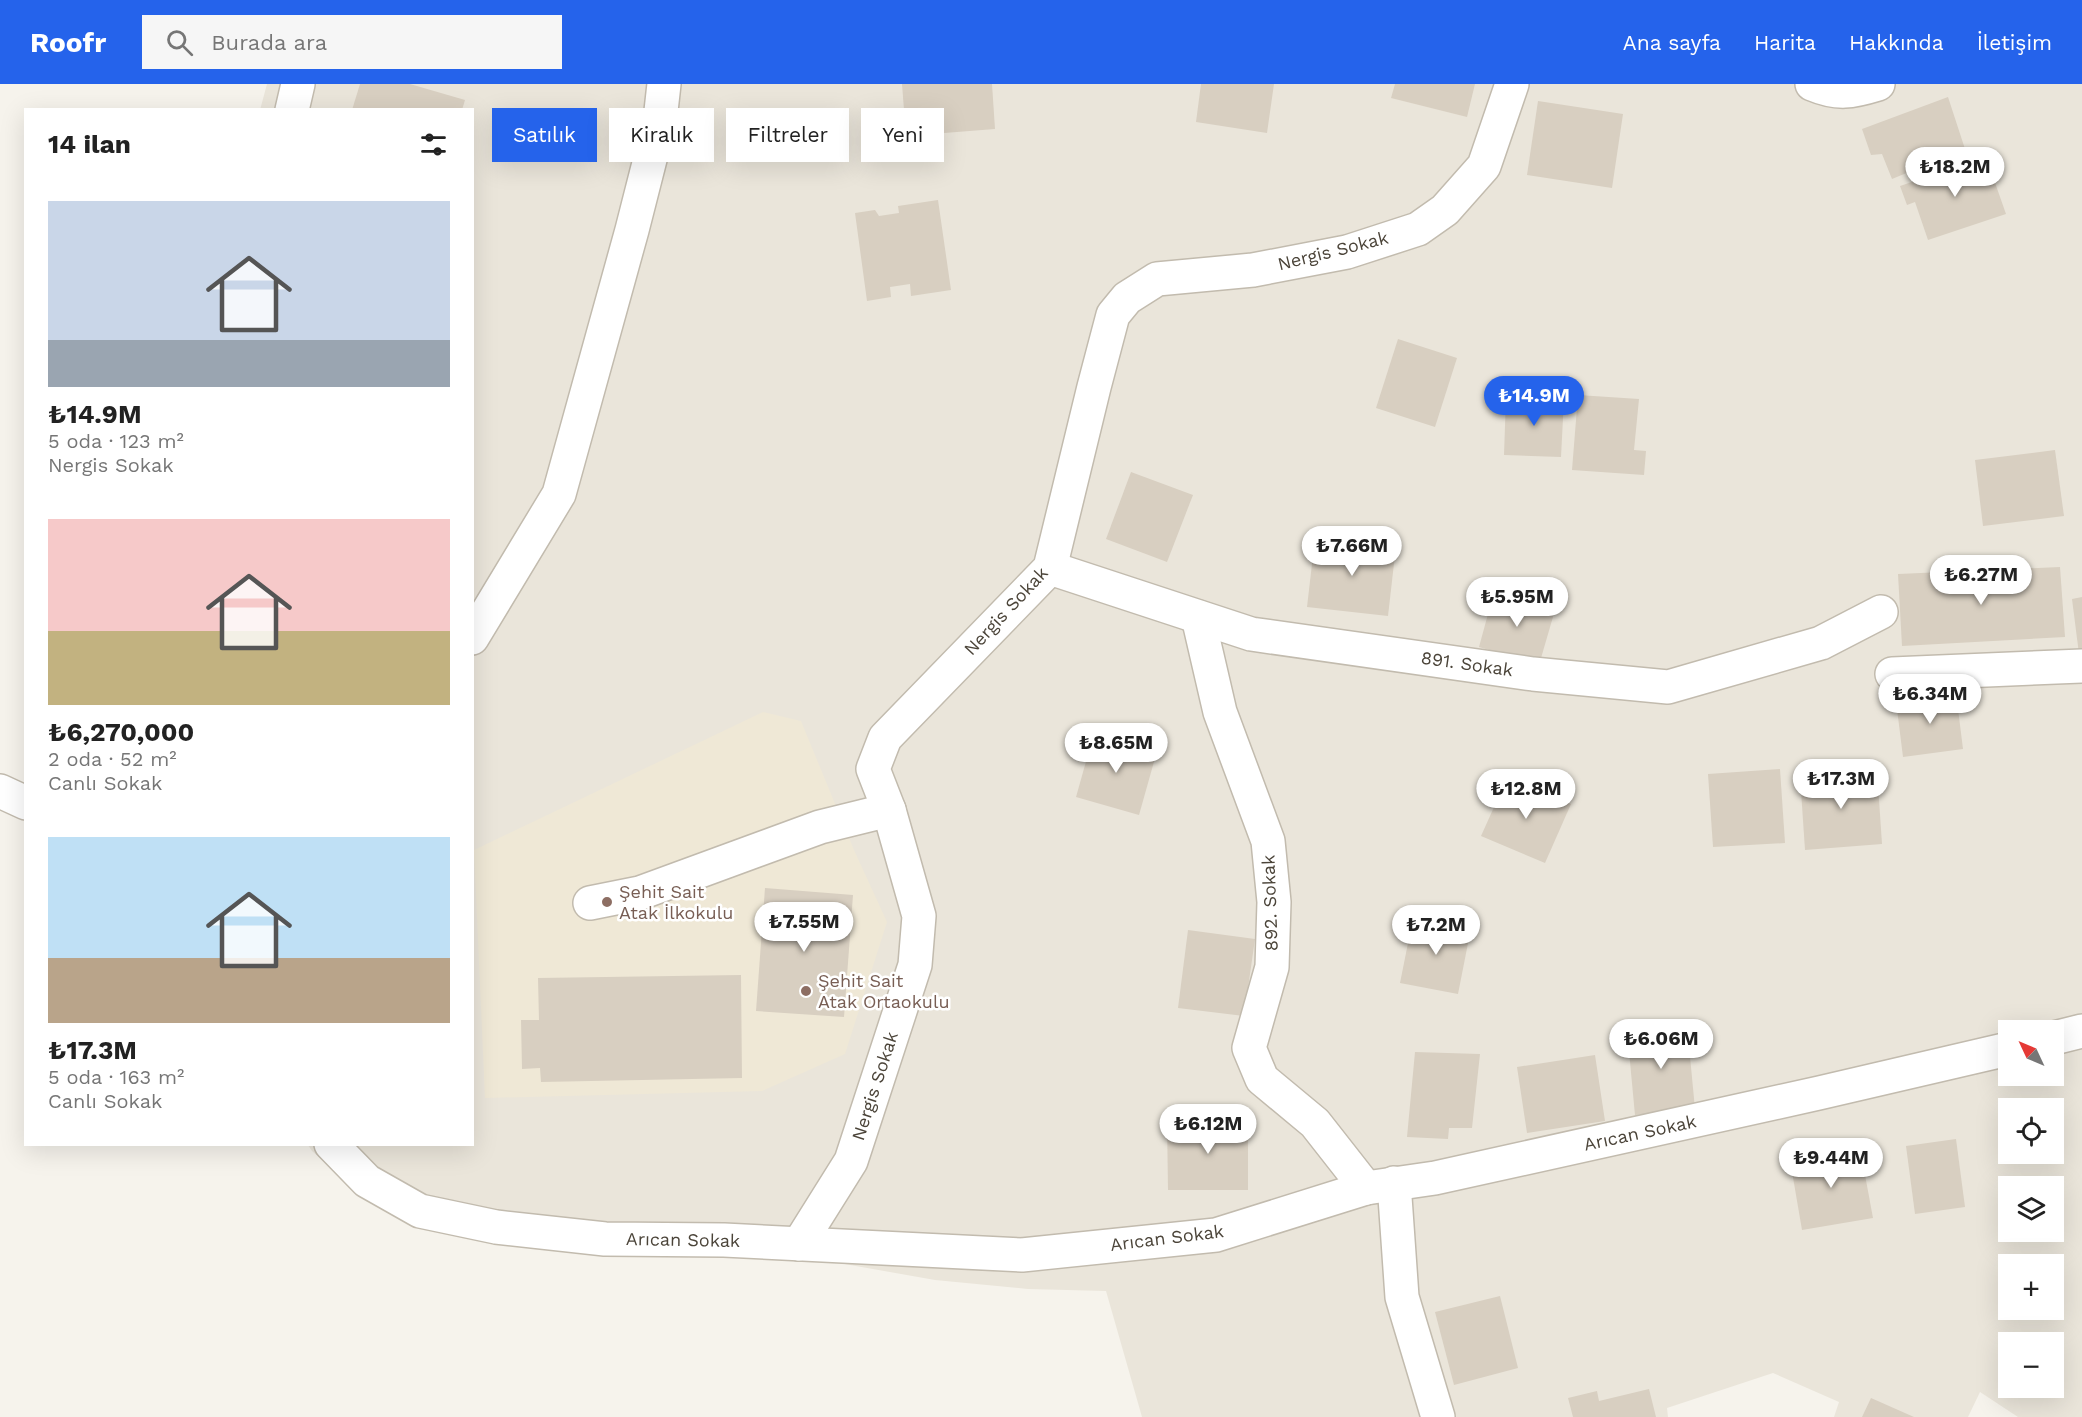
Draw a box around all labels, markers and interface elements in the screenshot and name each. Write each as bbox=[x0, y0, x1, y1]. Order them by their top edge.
search box bbox=[142, 15, 562, 69]
text: Roofr bbox=[30, 26, 106, 59]
icon: search bbox=[163, 26, 196, 59]
text: Burada ara bbox=[211, 30, 327, 55]
text: Ana sayfa bbox=[1623, 30, 1721, 55]
text: Harita bbox=[1754, 30, 1816, 55]
text: Hakkında bbox=[1849, 30, 1944, 55]
text: İletişim bbox=[1977, 30, 2052, 55]
chip: Satılık bbox=[492, 108, 597, 162]
chip: Kiralık bbox=[609, 108, 714, 162]
chip: Filtreler bbox=[726, 108, 849, 162]
chip: Yeni bbox=[861, 108, 944, 162]
icon: filters bbox=[417, 128, 450, 161]
text: 14 ilan bbox=[48, 129, 131, 159]
pin: ₺18.2M bbox=[1906, 147, 2004, 198]
text: ₺18.2M bbox=[1919, 154, 1991, 178]
street label: Nergis Sokak bbox=[1275, 227, 1390, 274]
icon: home bbox=[195, 240, 303, 348]
pin: ₺14.9M bbox=[1485, 376, 1583, 427]
text: ₺14.9M bbox=[1498, 383, 1570, 407]
text: ₺14.9M bbox=[48, 399, 142, 429]
text: 5 oda · 123 m² bbox=[48, 429, 184, 453]
text: Nergis Sokak bbox=[48, 453, 174, 477]
pin: ₺7.66M bbox=[1303, 526, 1401, 577]
text: ₺7.66M bbox=[1316, 533, 1388, 557]
pin: ₺6.27M bbox=[1932, 555, 2030, 606]
icon: home bbox=[195, 558, 303, 666]
street label: Nergis Sokak bbox=[959, 562, 1052, 659]
text: ₺6.27M bbox=[1944, 562, 2018, 586]
pin: ₺5.95M bbox=[1468, 577, 1566, 628]
text: ₺5.95M bbox=[1480, 584, 1554, 608]
street label: 891. Sokak bbox=[1420, 647, 1515, 680]
pin: ₺6.34M bbox=[1881, 674, 1979, 725]
text: ₺6.34M bbox=[1892, 681, 1968, 705]
text: ₺6,270,000 bbox=[48, 717, 194, 747]
pin: ₺8.65M bbox=[1067, 723, 1165, 774]
text: ₺8.65M bbox=[1079, 730, 1153, 754]
text: 2 oda · 52 m² bbox=[48, 747, 177, 771]
pin: ₺17.3M bbox=[1792, 759, 1890, 810]
text: ₺17.3M bbox=[1807, 766, 1875, 790]
pin: ₺12.8M bbox=[1477, 769, 1575, 820]
text: Canlı Sokak bbox=[48, 771, 162, 795]
text: ₺12.8M bbox=[1490, 776, 1562, 800]
street label: 892. Sokak bbox=[1257, 854, 1282, 952]
icon: home bbox=[195, 876, 303, 984]
place label: Şehit Sait Atak İlkokulu bbox=[619, 881, 733, 923]
marker: Şehit Sait Atak İlkokulu bbox=[600, 895, 614, 909]
pin: ₺7.55M bbox=[755, 902, 853, 953]
pin: ₺7.2M bbox=[1394, 905, 1478, 956]
text: ₺7.55M bbox=[768, 909, 840, 933]
text: ₺7.2M bbox=[1406, 912, 1466, 936]
place label: Şehit Sait Atak Ortaokulu bbox=[818, 970, 950, 1012]
marker: Şehit Sait Atak Ortaokulu bbox=[799, 984, 813, 998]
pin: ₺6.06M bbox=[1612, 1019, 1710, 1070]
north arrow bbox=[1998, 1020, 2064, 1086]
map controls bbox=[1998, 1020, 2064, 1398]
text: ₺6.06M bbox=[1623, 1026, 1699, 1050]
street label: Nergis Sokak bbox=[847, 1029, 902, 1143]
text: ₺17.3M bbox=[48, 1035, 137, 1065]
text: 5 oda · 163 m² bbox=[48, 1065, 184, 1089]
text: Canlı Sokak bbox=[48, 1089, 162, 1113]
button: locate bbox=[1998, 1098, 2064, 1164]
pin: ₺6.12M bbox=[1159, 1104, 1257, 1155]
street label: Arıcan Sokak bbox=[1582, 1110, 1698, 1155]
text: ₺6.12M bbox=[1173, 1111, 1243, 1135]
pin: ₺9.44M bbox=[1782, 1138, 1880, 1189]
text: ₺9.44M bbox=[1793, 1145, 1869, 1169]
button: layers bbox=[1998, 1176, 2064, 1242]
street label: Arıcan Sokak bbox=[1109, 1220, 1225, 1255]
street label: Arıcan Sokak bbox=[626, 1228, 740, 1251]
button: + bbox=[1998, 1254, 2064, 1320]
button: − bbox=[1998, 1332, 2064, 1398]

